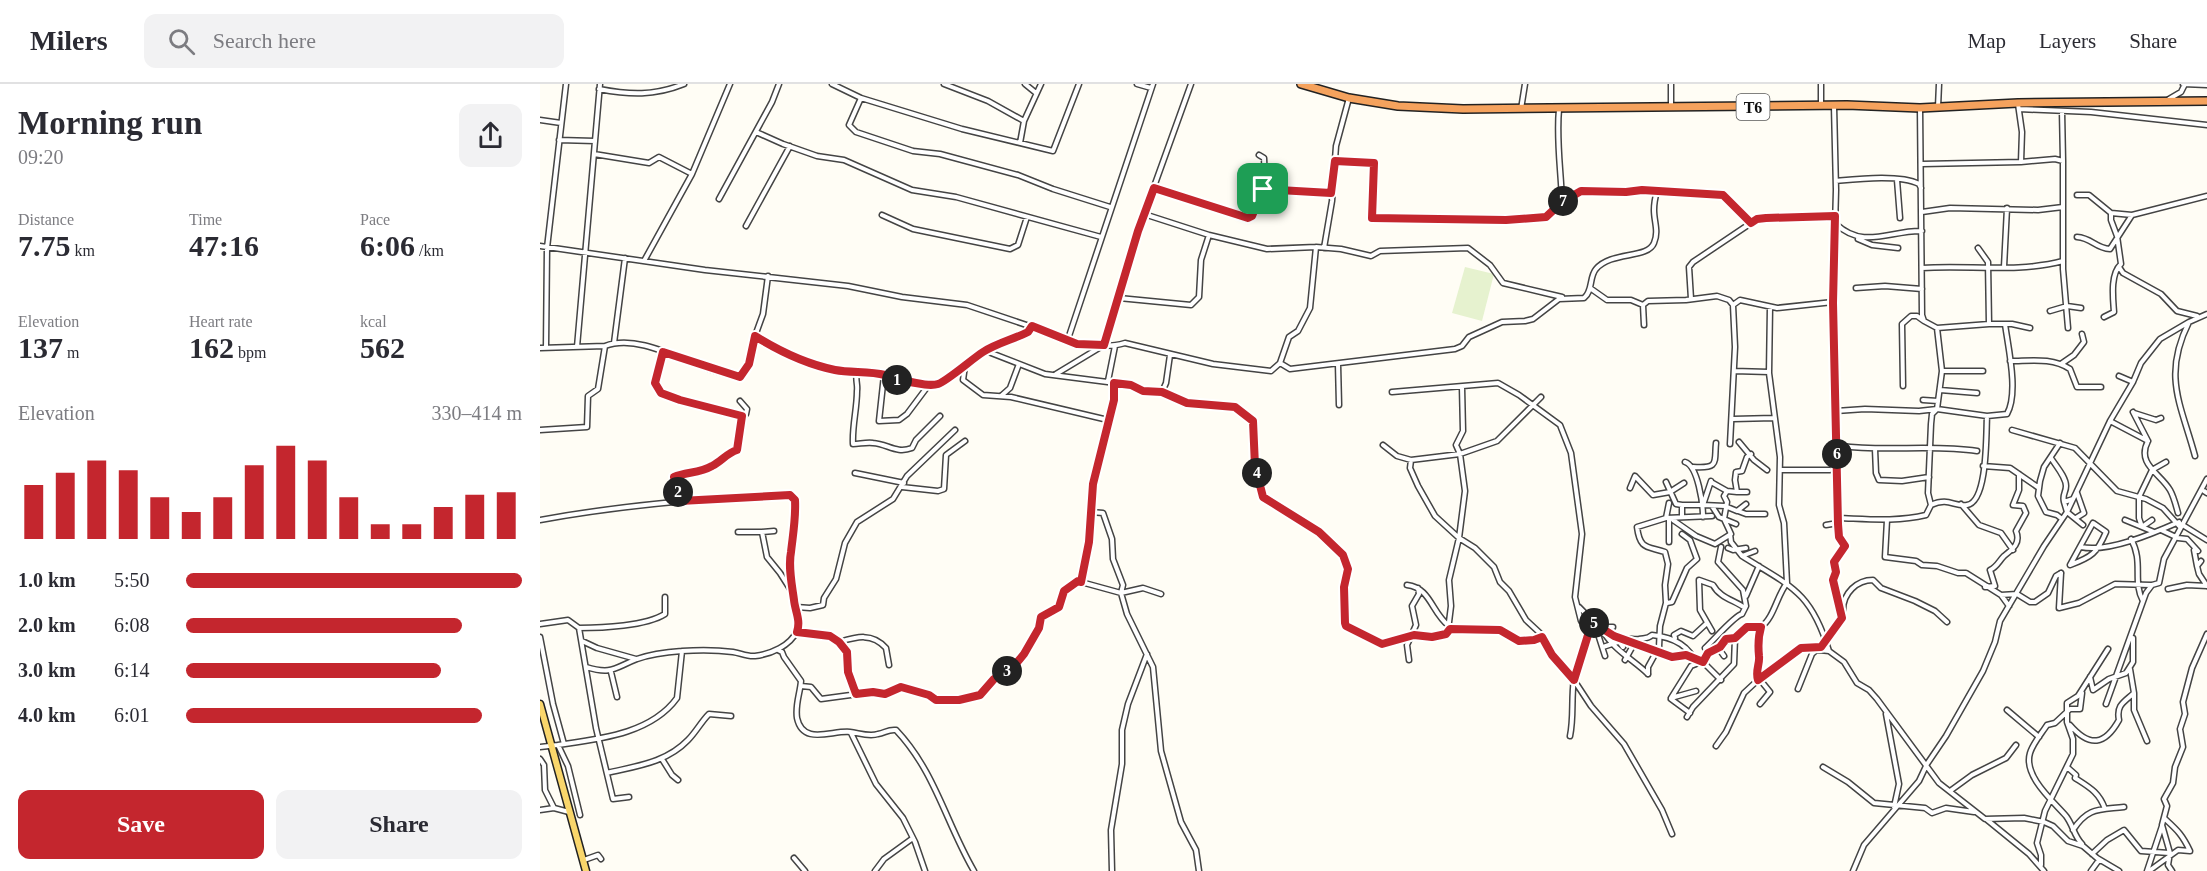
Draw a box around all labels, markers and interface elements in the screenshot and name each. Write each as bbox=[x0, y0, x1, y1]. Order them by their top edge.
search box bbox=[144, 14, 564, 68]
text: Milers bbox=[30, 25, 108, 56]
icon: search bbox=[165, 25, 198, 58]
text: Search here bbox=[213, 28, 316, 53]
text: Map bbox=[1968, 29, 2006, 53]
text: Layers bbox=[2039, 29, 2096, 53]
text: Share bbox=[2129, 29, 2177, 53]
road number: T6 bbox=[1736, 94, 1770, 120]
button: share bbox=[459, 104, 522, 167]
text: Morning run bbox=[18, 105, 202, 141]
text: 09:20 bbox=[18, 146, 64, 168]
pin bbox=[1237, 163, 1288, 214]
icon: arrive bbox=[1246, 172, 1279, 205]
pin: 7 bbox=[1548, 186, 1578, 216]
text: 7 bbox=[1559, 192, 1567, 209]
text: Distance bbox=[18, 211, 74, 228]
text: Time bbox=[189, 211, 222, 228]
text: Pace bbox=[360, 211, 390, 228]
text: 7.75 bbox=[18, 229, 71, 262]
text: 47:16 bbox=[189, 229, 259, 262]
text: 6:06 bbox=[360, 229, 415, 262]
text: km bbox=[71, 242, 95, 259]
text: /km bbox=[415, 242, 444, 259]
text: Elevation bbox=[18, 313, 79, 330]
text: Heart rate bbox=[189, 313, 253, 330]
text: kcal bbox=[360, 313, 387, 330]
text: 137 bbox=[18, 331, 63, 364]
text: 162 bbox=[189, 331, 234, 364]
text: 562 bbox=[360, 331, 405, 364]
text: m bbox=[63, 344, 79, 361]
text: bpm bbox=[234, 344, 266, 361]
pin: 1 bbox=[882, 365, 912, 395]
text: 1 bbox=[893, 371, 901, 388]
text: Elevation bbox=[18, 402, 95, 424]
text: 330–414 m bbox=[431, 402, 522, 424]
pin: 6 bbox=[1822, 439, 1852, 469]
text: 6 bbox=[1833, 445, 1841, 462]
pin: 4 bbox=[1242, 458, 1272, 488]
text: 4 bbox=[1253, 464, 1261, 481]
pin: 2 bbox=[663, 477, 693, 507]
text: 2 bbox=[674, 483, 682, 500]
text: 1.0 km bbox=[18, 569, 76, 591]
text: 5:50 bbox=[114, 569, 150, 591]
pin: 5 bbox=[1579, 608, 1609, 638]
text: 2.0 km bbox=[18, 614, 76, 636]
text: 6:08 bbox=[114, 614, 150, 636]
text: 5 bbox=[1590, 614, 1598, 631]
pin: 3 bbox=[992, 656, 1022, 686]
text: 3.0 km bbox=[18, 659, 76, 681]
text: 6:14 bbox=[114, 659, 150, 681]
text: 3 bbox=[1003, 662, 1011, 679]
text: 4.0 km bbox=[18, 704, 76, 726]
text: 6:01 bbox=[114, 704, 150, 726]
button: Save bbox=[18, 790, 264, 859]
button: Share bbox=[276, 790, 522, 859]

